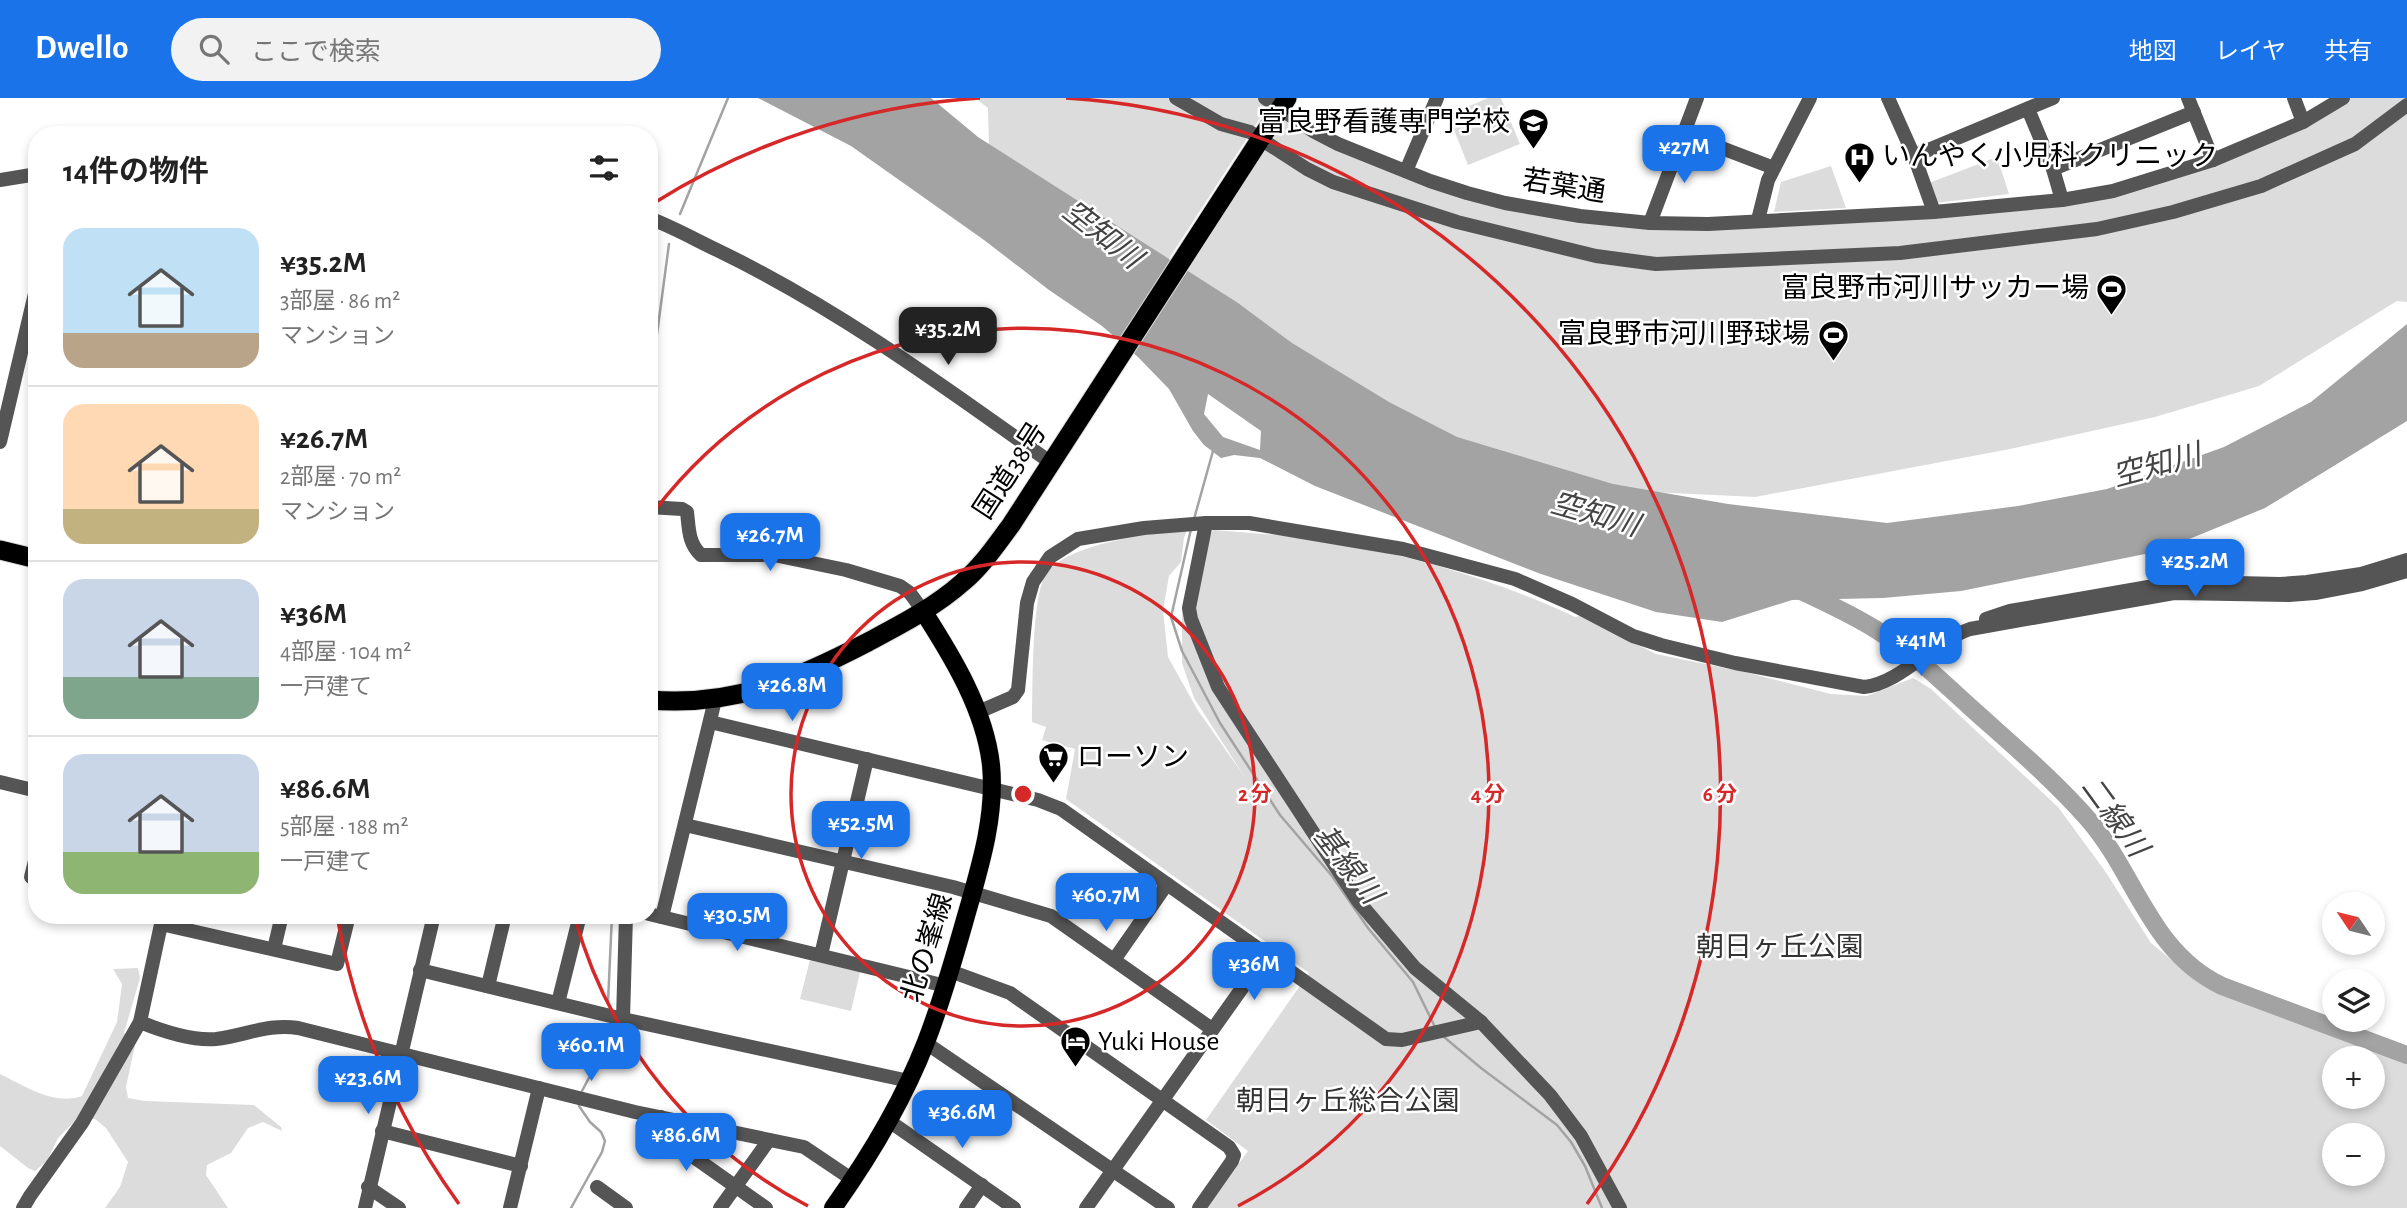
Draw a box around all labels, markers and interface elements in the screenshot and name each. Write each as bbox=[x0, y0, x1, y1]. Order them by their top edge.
search box bbox=[171, 18, 661, 81]
icon: search bbox=[195, 30, 233, 68]
text: Dwello bbox=[35, 32, 129, 65]
text: ここで検索 bbox=[251, 39, 381, 65]
text: 地図 bbox=[2129, 40, 2177, 64]
text: レイヤ bbox=[2215, 40, 2286, 64]
text: 共有 bbox=[2324, 40, 2372, 64]
school or university icon: 富良野看護専門学校 bbox=[1516, 106, 1550, 150]
place label: 富良野看護専門学校 bbox=[1258, 107, 1510, 137]
pin: ¥27M bbox=[1643, 126, 1725, 185]
text: ¥27M bbox=[1658, 136, 1710, 159]
hospital icon: いんやく小児科クリニック bbox=[1842, 140, 1876, 184]
place label: いんやく小児科クリニック bbox=[1882, 141, 2218, 171]
icon: filters bbox=[585, 149, 623, 187]
text: 14件の物件 bbox=[63, 157, 209, 187]
street label: 若葉通 bbox=[1520, 165, 1608, 207]
water label: 空知川 bbox=[1057, 194, 1150, 276]
text: ¥35.2M bbox=[280, 248, 367, 278]
icon: home bbox=[119, 256, 203, 340]
sports icon: 富良野市河川サッカー場 bbox=[2095, 272, 2129, 316]
place label: 富良野市河川サッカー場 bbox=[1781, 273, 2089, 303]
text: 3部屋 · 86 m² bbox=[280, 290, 400, 313]
pin: ¥35.2M bbox=[891, 308, 1005, 367]
text: ¥35.2M bbox=[915, 318, 981, 341]
sports icon: 富良野市河川野球場 bbox=[1816, 318, 1850, 362]
place label: 富良野市河川野球場 bbox=[1558, 319, 1810, 349]
text: マンション bbox=[280, 325, 395, 348]
street label: 国道38号 bbox=[968, 417, 1052, 524]
text: ¥26.7M bbox=[280, 424, 368, 454]
icon: home bbox=[119, 432, 203, 516]
water label: 空知川 bbox=[2109, 437, 2207, 492]
text: 2部屋 · 70 m² bbox=[280, 466, 401, 489]
water label: 空知川 bbox=[1548, 486, 1646, 543]
text: マンション bbox=[280, 501, 395, 524]
pin: ¥26.7M bbox=[713, 514, 827, 573]
text: ¥26.7M bbox=[736, 524, 804, 547]
pin: ¥25.2M bbox=[2138, 540, 2252, 599]
text: ¥25.2M bbox=[2161, 550, 2229, 573]
text: ¥36M bbox=[280, 599, 347, 629]
icon: home bbox=[119, 607, 203, 691]
pin: ¥41M bbox=[1880, 618, 1962, 678]
text: ¥41M bbox=[1896, 629, 1946, 652]
text: 4部屋 · 104 m² bbox=[280, 641, 411, 664]
pin: ¥26.8M bbox=[735, 664, 849, 723]
text: ¥26.8M bbox=[758, 674, 826, 697]
text: 一戸建て bbox=[280, 676, 372, 699]
supermarket icon: ローソン bbox=[1037, 741, 1071, 785]
place label: ローソン bbox=[1077, 744, 1189, 772]
water label: 二線川 bbox=[2075, 771, 2156, 865]
text: ¥86.6M bbox=[280, 774, 370, 804]
icon: home bbox=[119, 782, 203, 866]
centre of rings bbox=[1011, 782, 1035, 806]
text: 2 分 bbox=[1238, 783, 1272, 805]
text: 4 分 bbox=[1471, 783, 1505, 805]
text: 6 分 bbox=[1703, 783, 1737, 805]
pin: ¥52.5M bbox=[804, 802, 918, 861]
text: ¥52.5M bbox=[828, 812, 894, 835]
text: 5部屋 · 188 m² bbox=[280, 816, 408, 839]
water label: 基線川 bbox=[1307, 819, 1390, 912]
text: 一戸建て bbox=[280, 851, 372, 874]
pin: ¥60.7M bbox=[1049, 874, 1163, 933]
text: ¥60.7M bbox=[1072, 884, 1140, 907]
street label: 北の峯線 bbox=[896, 890, 958, 1006]
north arrow bbox=[2322, 892, 2385, 956]
map controls bbox=[2322, 892, 2385, 1186]
pin: ¥30.5M bbox=[680, 894, 794, 953]
text: ¥30.5M bbox=[703, 904, 771, 927]
park label: 朝日ヶ丘公園 bbox=[1696, 932, 1864, 962]
pin: ¥36M bbox=[1213, 942, 1295, 1002]
text: ¥36M bbox=[1228, 953, 1280, 976]
button: layers bbox=[2322, 969, 2385, 1032]
pin: ¥60.1M bbox=[534, 1024, 648, 1083]
hotel icon: Yuki House bbox=[1058, 1025, 1092, 1069]
place label: Yuki House bbox=[1098, 1028, 1219, 1056]
text: ¥60.1M bbox=[557, 1034, 625, 1057]
button: + bbox=[2322, 1046, 2385, 1109]
pin: ¥23.6M bbox=[311, 1056, 425, 1116]
text: ¥23.6M bbox=[334, 1067, 402, 1090]
park label: 朝日ヶ丘総合公園 bbox=[1236, 1086, 1460, 1116]
pin: ¥36.6M bbox=[905, 1090, 1019, 1150]
text: ¥36.6M bbox=[928, 1101, 996, 1124]
pin: ¥86.6M bbox=[629, 1114, 743, 1173]
button: − bbox=[2322, 1123, 2385, 1186]
text: ¥86.6M bbox=[651, 1124, 721, 1147]

